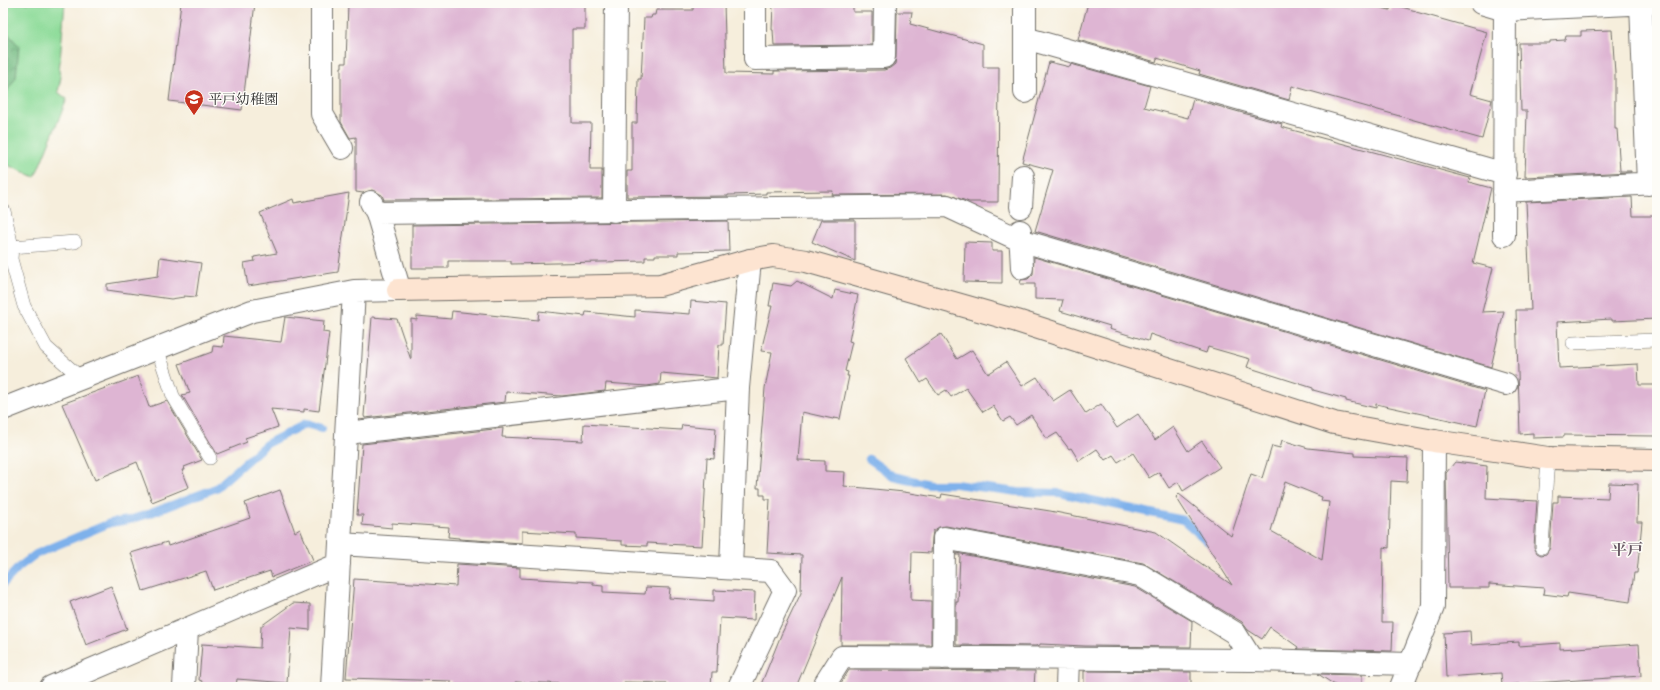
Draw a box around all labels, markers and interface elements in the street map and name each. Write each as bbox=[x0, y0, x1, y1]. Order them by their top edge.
school or university icon: 平戸幼稚園 bbox=[183, 88, 205, 116]
place label: 平戸幼稚園 bbox=[208, 90, 278, 109]
district label: 平戸 bbox=[1611, 539, 1643, 561]

